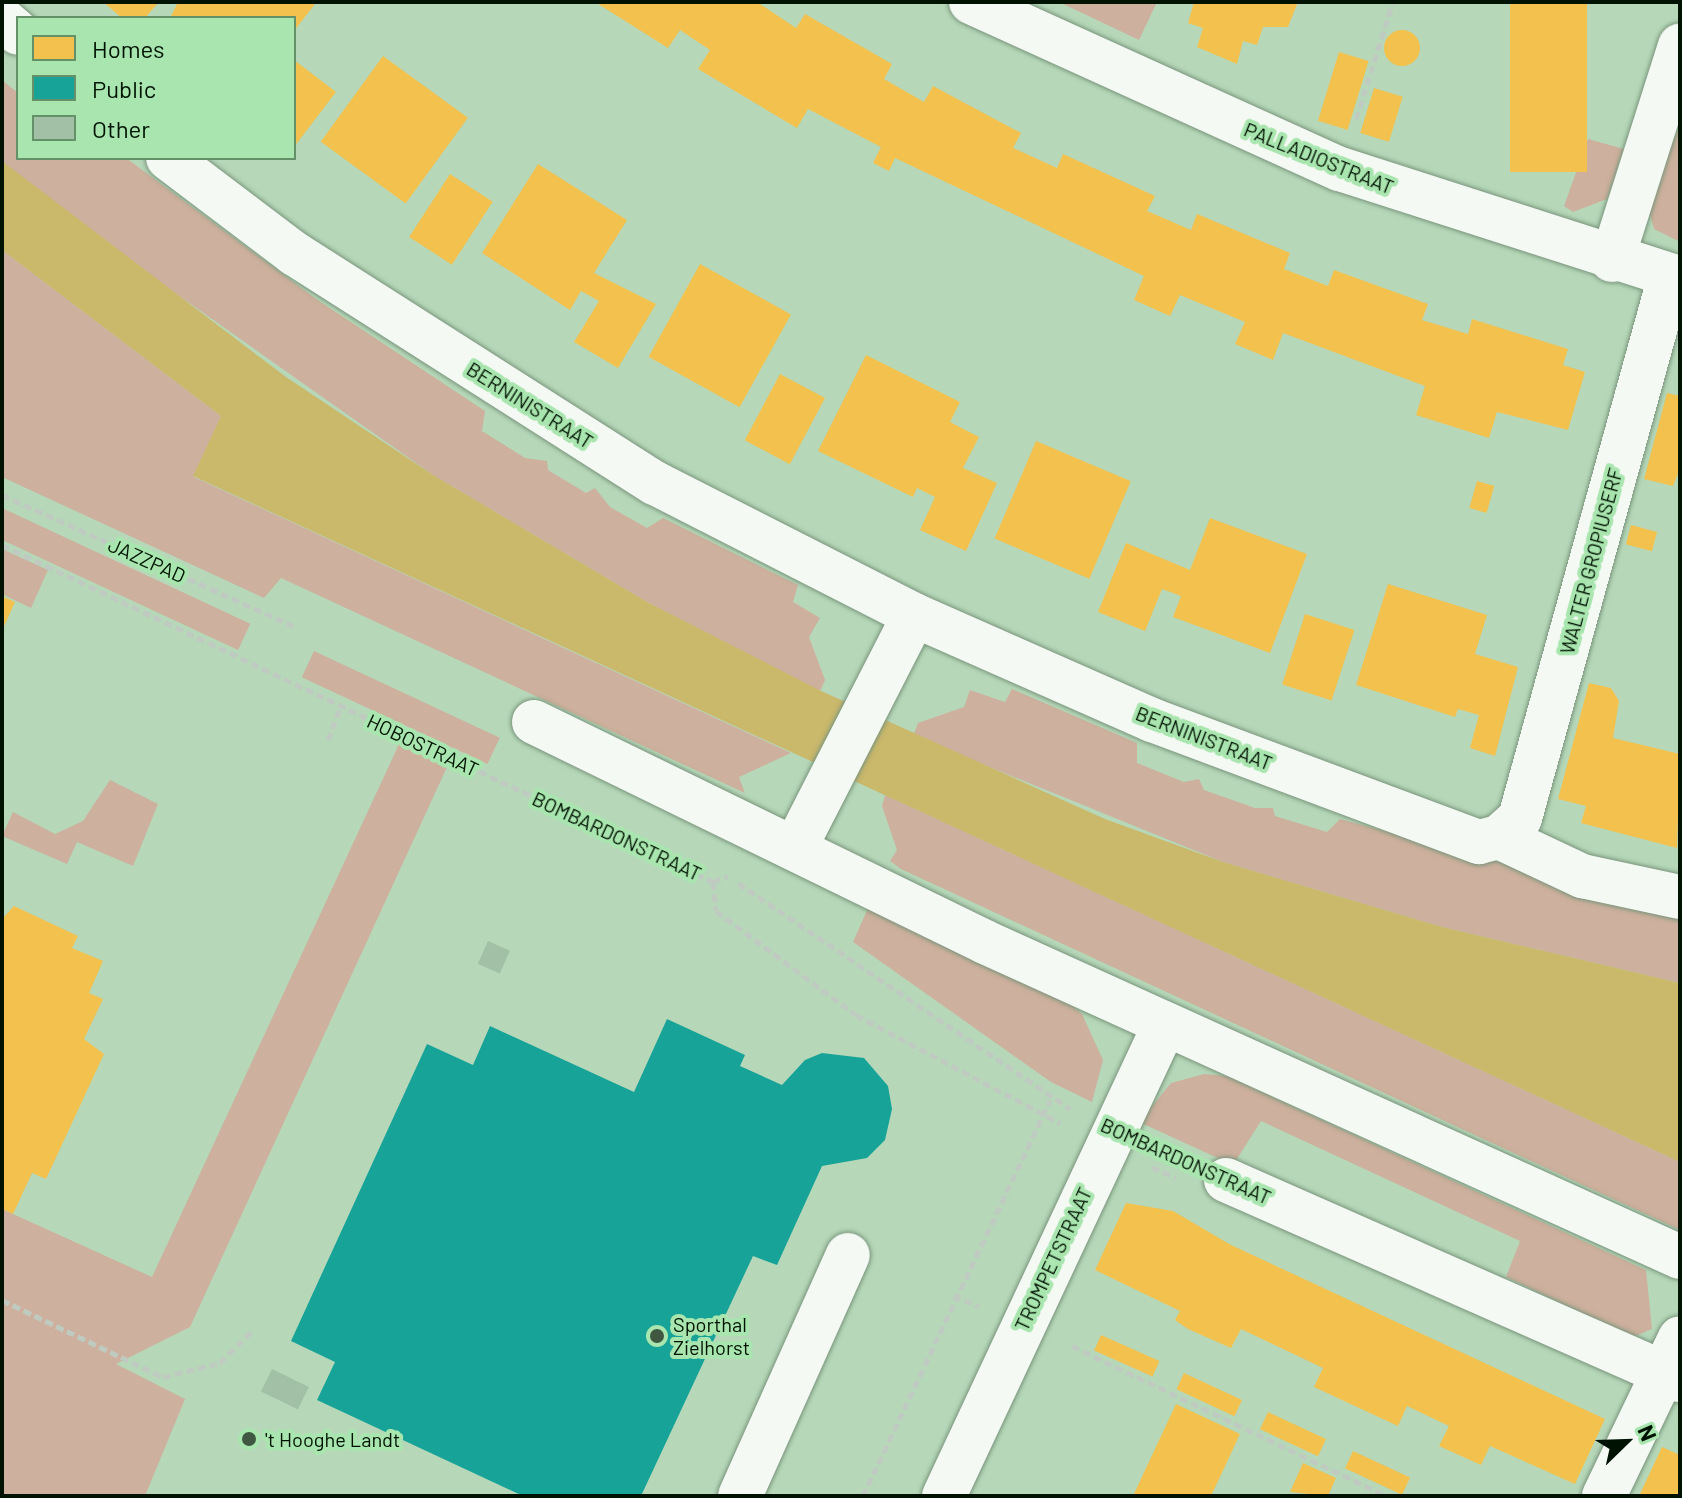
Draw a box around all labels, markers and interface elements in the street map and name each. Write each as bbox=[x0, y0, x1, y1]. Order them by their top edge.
legend bbox=[16, 16, 296, 160]
text: Homes bbox=[92, 34, 165, 63]
text: Public bbox=[92, 74, 156, 103]
text: Other bbox=[92, 114, 150, 143]
street label: PALLADIOSTRAAT bbox=[1241, 117, 1397, 199]
street label: BERNINISTRAAT bbox=[462, 357, 598, 453]
street label: WALTER GROPIUSERF bbox=[1555, 465, 1627, 657]
street label: JAZZPAD bbox=[105, 532, 189, 588]
street label: BERNINISTRAAT bbox=[1132, 701, 1276, 775]
street label: HOBOSTRAAT bbox=[363, 709, 483, 781]
street label: BOMBARDONSTRAAT bbox=[529, 786, 705, 886]
street label: BOMBARDONSTRAAT bbox=[1097, 1113, 1275, 1209]
street label: TROMPETSTRAAT bbox=[1009, 1183, 1097, 1335]
place label: Sporthal Zielhorst bbox=[673, 1312, 750, 1359]
marker: Sporthal Zielhorst bbox=[648, 1327, 666, 1345]
north arrow bbox=[1586, 1402, 1666, 1482]
text: N bbox=[1633, 1421, 1663, 1444]
place label: 't Hooghe Landt bbox=[265, 1427, 400, 1451]
marker: 't Hooghe Landt bbox=[240, 1430, 258, 1448]

